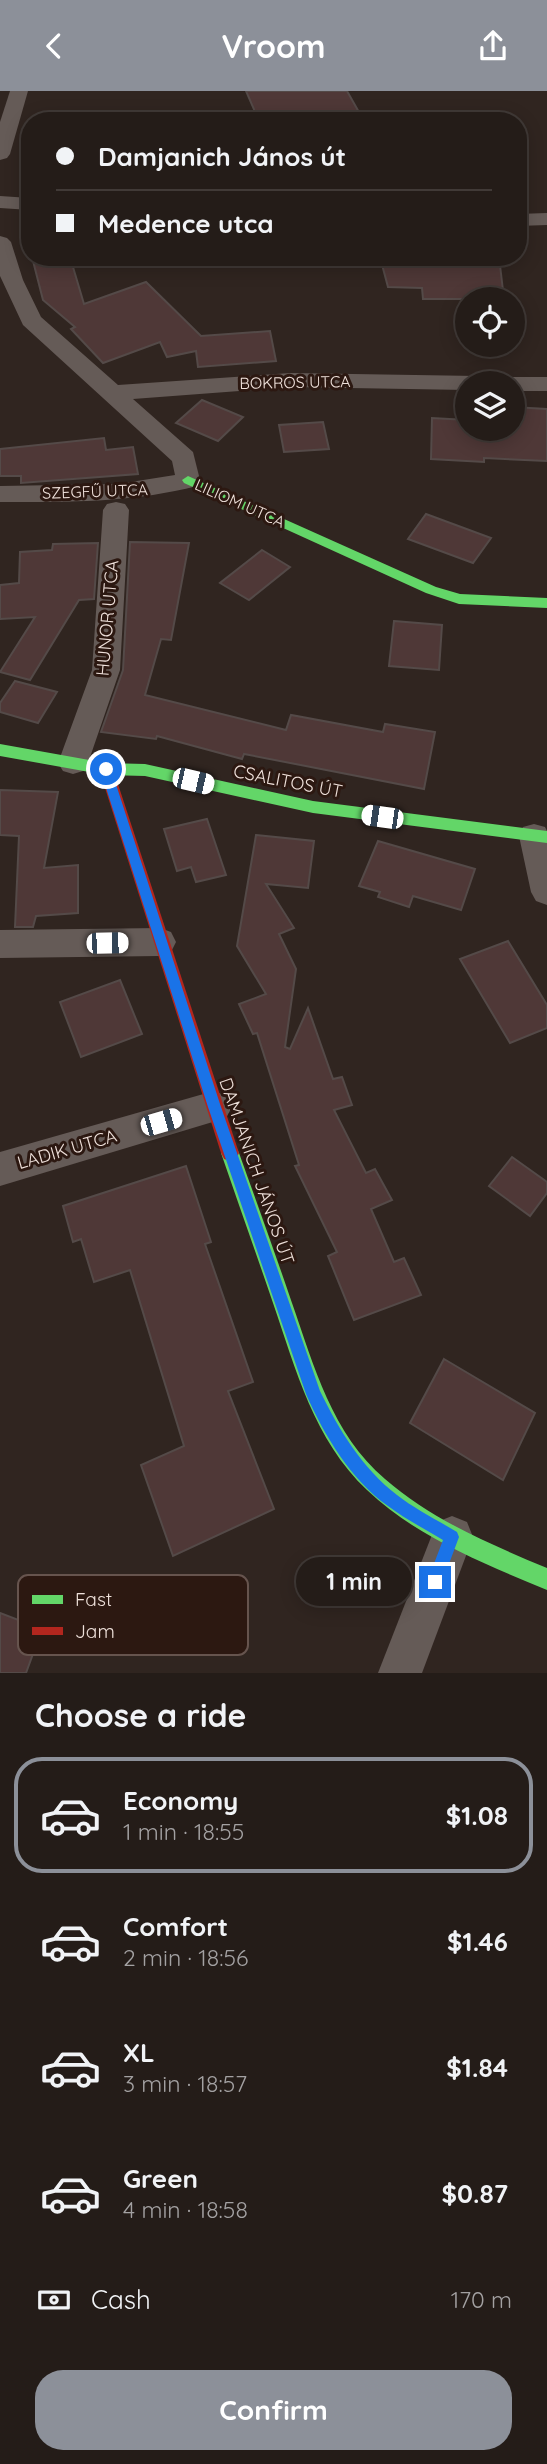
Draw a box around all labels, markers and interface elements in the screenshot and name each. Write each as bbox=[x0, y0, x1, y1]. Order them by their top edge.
text: Vroom bbox=[222, 26, 325, 66]
icon: back bbox=[35, 27, 73, 65]
icon: share bbox=[474, 27, 512, 65]
text: Damjanich János út bbox=[98, 140, 346, 173]
text: Medence utca bbox=[98, 207, 274, 240]
map controls bbox=[455, 287, 525, 441]
button: locate bbox=[455, 287, 525, 357]
street label: BOKROS UTCA bbox=[239, 371, 351, 393]
button: layers bbox=[455, 371, 525, 441]
street label: LILIOM UTCA bbox=[192, 474, 288, 532]
street label: SZEGFŰ UTCA bbox=[42, 479, 148, 503]
street label: HUNOR UTCA bbox=[90, 559, 124, 677]
route start bbox=[90, 753, 122, 785]
street label: CSALITOS ÚT bbox=[232, 759, 345, 803]
car bbox=[171, 766, 216, 796]
car bbox=[360, 804, 405, 830]
car bbox=[86, 932, 129, 954]
street label: DAMJANICH JÁNOS ÚT bbox=[214, 1075, 300, 1267]
car bbox=[138, 1106, 185, 1138]
street label: LADIK UTCA bbox=[15, 1124, 120, 1174]
callout: 1 min bbox=[295, 1557, 410, 1607]
route end bbox=[419, 1566, 451, 1598]
text: 1 min bbox=[326, 1567, 382, 1596]
legend bbox=[18, 1575, 248, 1655]
text: Fast bbox=[75, 1587, 112, 1611]
text: Jam bbox=[75, 1619, 115, 1643]
text: Choose a ride bbox=[35, 1695, 247, 1735]
icon: car bbox=[39, 1784, 102, 1847]
text: Economy bbox=[123, 1784, 238, 1817]
text: $1.08 bbox=[446, 1799, 508, 1832]
text: 1 min · 18:55 bbox=[123, 1817, 244, 1846]
icon: car bbox=[39, 1910, 102, 1973]
text: Comfort bbox=[123, 1910, 228, 1943]
text: $1.46 bbox=[447, 1925, 508, 1958]
text: 2 min · 18:56 bbox=[123, 1943, 248, 1972]
icon: car bbox=[39, 2036, 102, 2099]
text: XL bbox=[123, 2036, 155, 2069]
text: $1.84 bbox=[446, 2051, 508, 2084]
text: 3 min · 18:57 bbox=[123, 2069, 247, 2098]
icon: car bbox=[39, 2162, 102, 2225]
text: Green bbox=[123, 2162, 198, 2195]
text: $0.87 bbox=[442, 2177, 508, 2210]
text: 4 min · 18:58 bbox=[123, 2195, 248, 2224]
icon: cash bbox=[35, 2281, 73, 2319]
text: Cash bbox=[91, 2283, 151, 2316]
text: 170 m bbox=[451, 2285, 512, 2314]
button: Confirm bbox=[35, 2370, 512, 2450]

